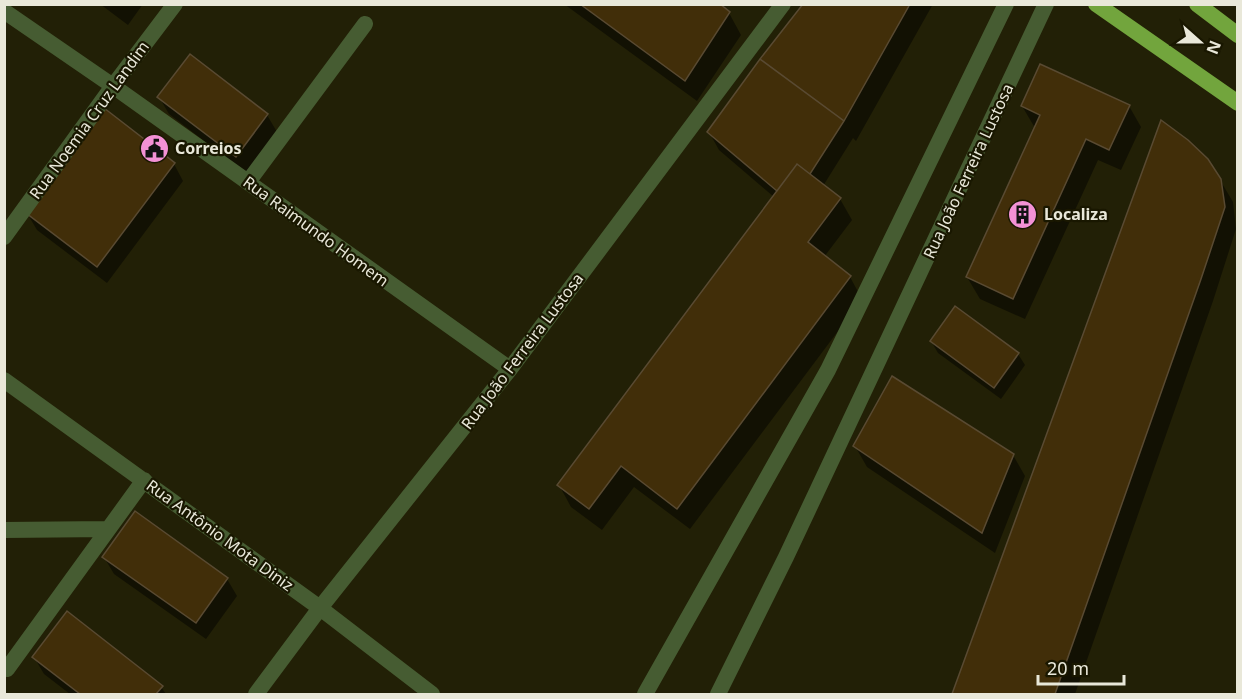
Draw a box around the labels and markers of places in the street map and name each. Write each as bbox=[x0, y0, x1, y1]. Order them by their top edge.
public building icon: Correios bbox=[138, 132, 170, 164]
place label: Correios bbox=[175, 137, 242, 159]
building icon: Localiza bbox=[1007, 198, 1039, 230]
place label: Localiza bbox=[1044, 203, 1108, 225]

